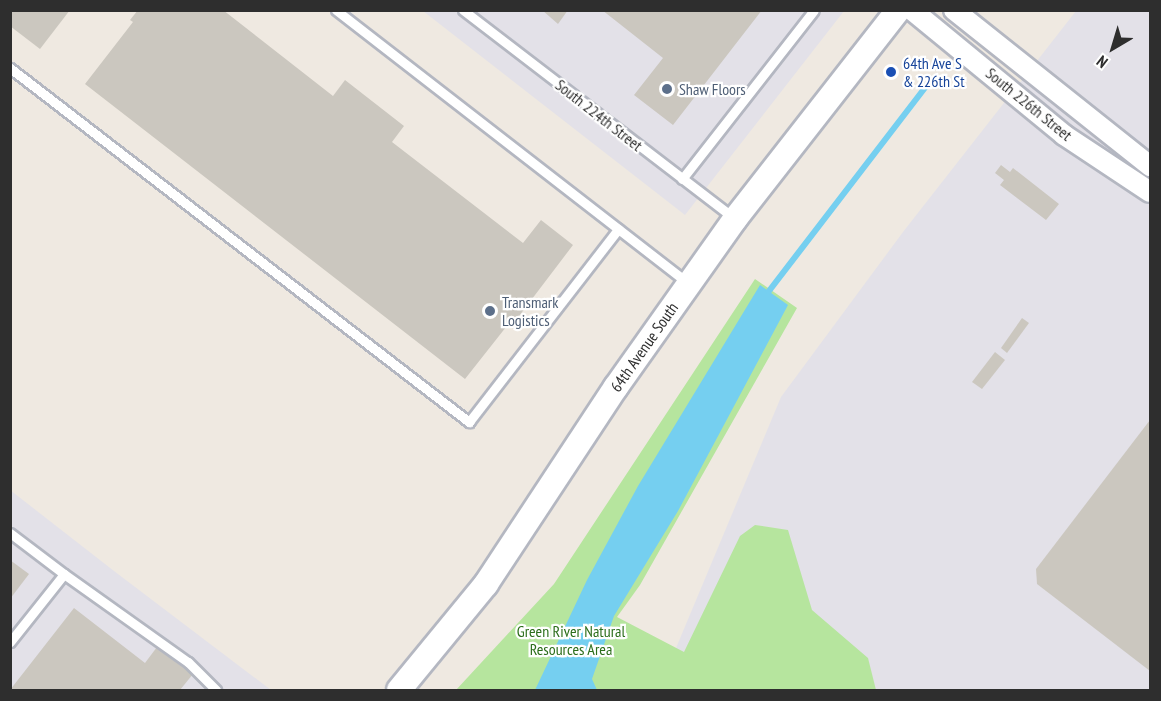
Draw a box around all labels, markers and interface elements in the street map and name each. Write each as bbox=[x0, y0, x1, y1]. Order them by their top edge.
north arrow bbox=[1083, 18, 1143, 78]
text: N bbox=[1092, 52, 1111, 73]
place label: 64th Ave S & 226th St bbox=[903, 53, 965, 91]
street label: South 226th Street bbox=[982, 63, 1076, 145]
marker: 64th Ave S & 226th St bbox=[884, 65, 898, 79]
street label: South 224th Street bbox=[552, 75, 646, 155]
place label: Shaw Floors bbox=[679, 79, 746, 99]
marker: Shaw Floors bbox=[660, 82, 674, 96]
place label: Transmark Logistics bbox=[502, 292, 558, 330]
street label: 64th Avenue South bbox=[606, 298, 682, 396]
marker: Transmark Logistics bbox=[483, 304, 497, 318]
park label: Green River Natural Resources Area bbox=[517, 621, 625, 659]

